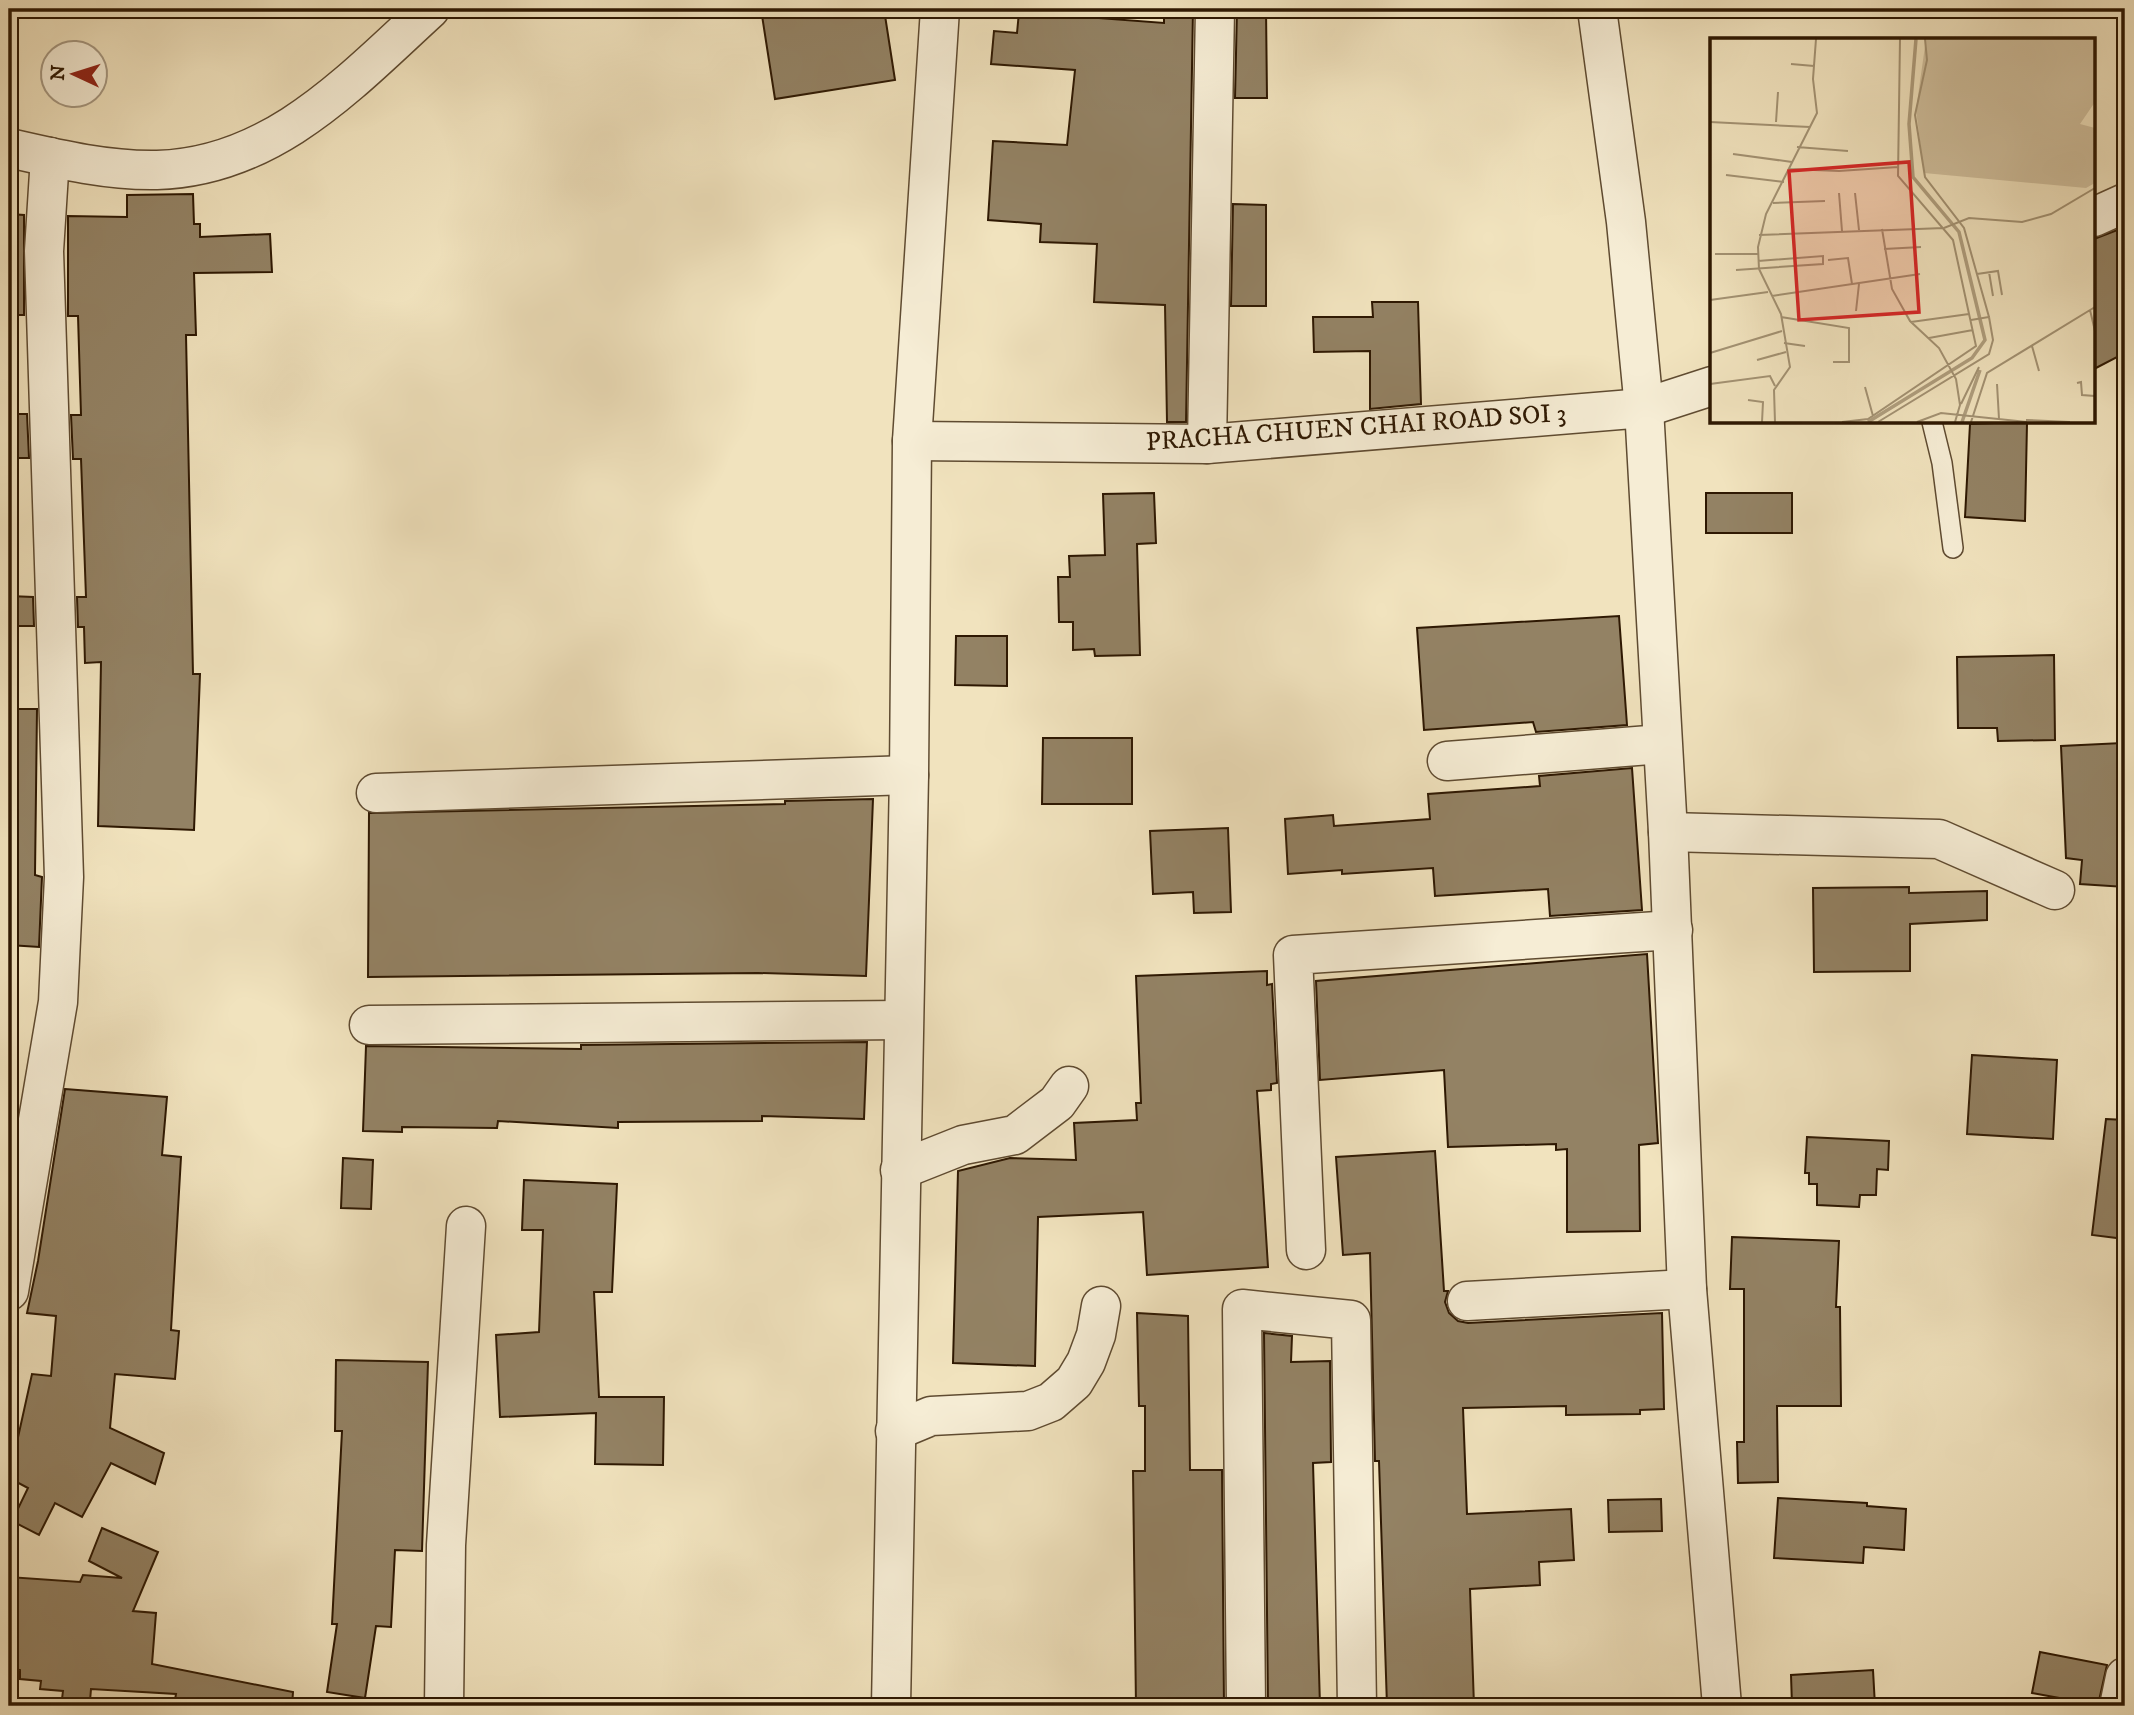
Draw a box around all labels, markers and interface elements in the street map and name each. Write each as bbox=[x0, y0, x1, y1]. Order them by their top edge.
north arrow bbox=[38, 38, 108, 108]
inset map bbox=[1710, 38, 2096, 424]
text: N bbox=[47, 64, 71, 82]
street label: PRACHA CHUEN CHAI ROAD SOI 3 bbox=[1145, 397, 1567, 459]

